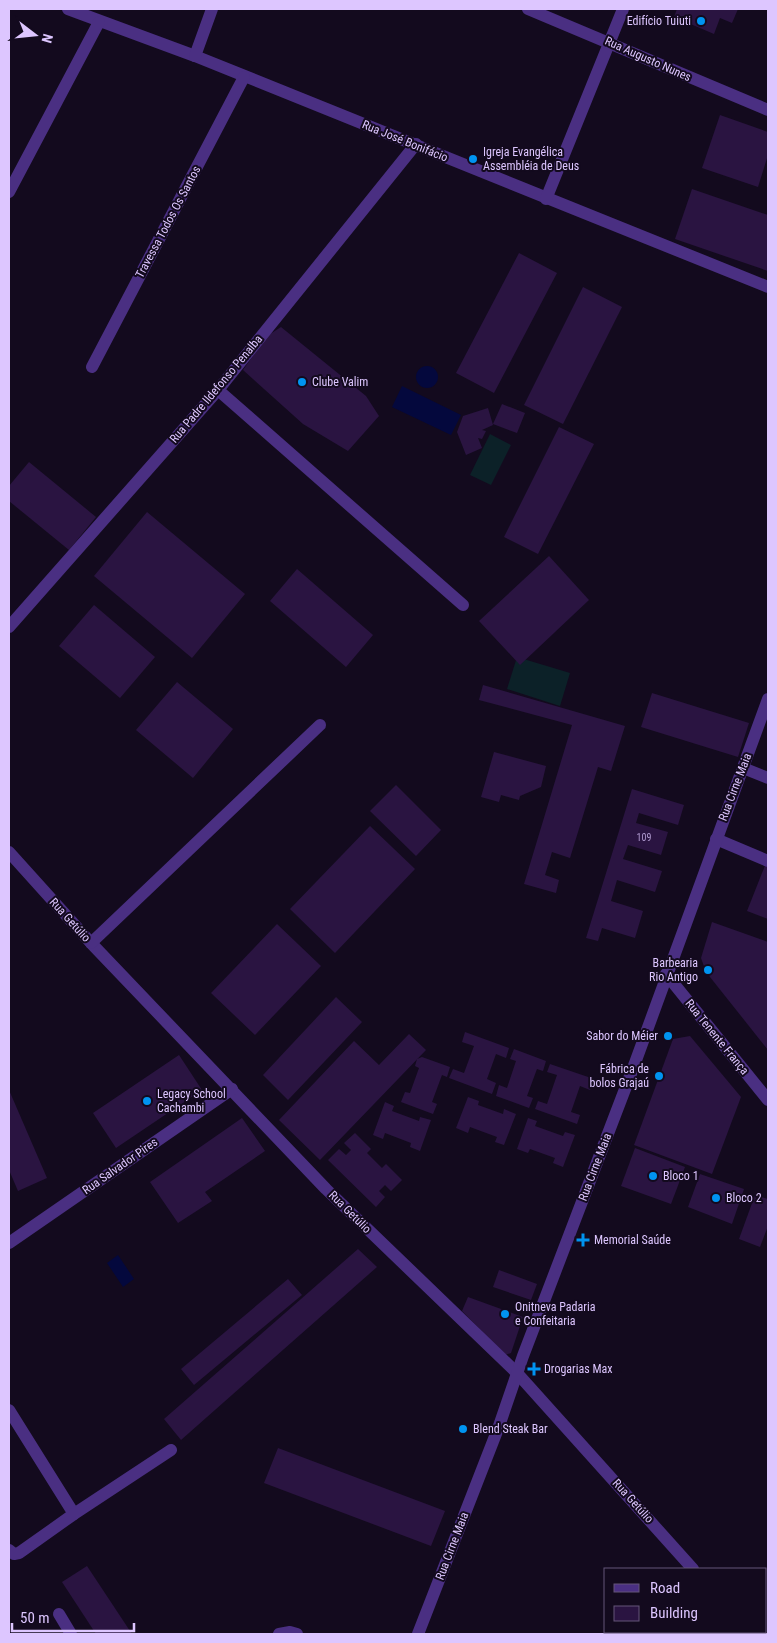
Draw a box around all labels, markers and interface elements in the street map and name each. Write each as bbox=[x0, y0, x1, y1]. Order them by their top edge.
north arrow bbox=[10, 10, 60, 60]
place label: Edifício Tuiuti bbox=[627, 14, 691, 28]
marker: Edifício Tuiuti bbox=[695, 15, 707, 27]
text: N bbox=[39, 32, 56, 45]
street label: Rua Augusto Nunes bbox=[603, 34, 693, 84]
street label: Rua José Bonifácio bbox=[360, 117, 450, 165]
place label: Igreja Evangélica Assembléia de Deus bbox=[483, 145, 579, 173]
marker: Igreja Evangélica Assembléia de Deus bbox=[467, 153, 479, 165]
street label: Travessa Todos Os Santos bbox=[133, 164, 203, 280]
street label: Rua Padre Ildefonso Penalba bbox=[167, 332, 265, 446]
place label: Clube Valim bbox=[312, 375, 368, 389]
marker: Clube Valim bbox=[296, 376, 308, 388]
street label: Rua Cirne Maia bbox=[716, 751, 754, 823]
house number: 109 bbox=[637, 832, 651, 843]
street label: Rua Getúlio bbox=[47, 895, 93, 945]
place label: Barbearia Rio Antigo bbox=[649, 956, 698, 984]
marker: Barbearia Rio Antigo bbox=[702, 964, 714, 976]
street label: Rua Tenente França bbox=[682, 997, 752, 1078]
place label: Sabor do Méier bbox=[586, 1029, 658, 1043]
marker: Sabor do Méier bbox=[662, 1030, 674, 1042]
place label: Fábrica de bolos Grajaú bbox=[590, 1062, 649, 1090]
marker: Fábrica de bolos Grajaú bbox=[653, 1070, 665, 1082]
place label: Legacy School Cachambi bbox=[157, 1087, 226, 1115]
marker: Legacy School Cachambi bbox=[141, 1095, 153, 1107]
street label: Rua Cirne Maia bbox=[576, 1131, 614, 1203]
street label: Rua Salvador Pires bbox=[80, 1135, 160, 1197]
place label: Bloco 1 bbox=[663, 1169, 699, 1183]
marker: Bloco 1 bbox=[647, 1170, 659, 1182]
street label: Rua Getúlio bbox=[326, 1188, 374, 1236]
place label: Bloco 2 bbox=[726, 1191, 762, 1205]
marker: Bloco 2 bbox=[710, 1192, 722, 1204]
marker: Memorial Saúde bbox=[576, 1233, 590, 1247]
place label: Memorial Saúde bbox=[594, 1233, 671, 1247]
place label: Onitneva Padaria e Confeitaria bbox=[515, 1300, 596, 1328]
marker: Onitneva Padaria e Confeitaria bbox=[499, 1308, 511, 1320]
place label: Drogarias Max bbox=[544, 1362, 613, 1376]
marker: Drogarias Max bbox=[528, 1363, 540, 1375]
place label: Blend Steak Bar bbox=[473, 1422, 548, 1436]
marker: Blend Steak Bar bbox=[457, 1423, 469, 1435]
street label: Rua Getúlio bbox=[610, 1476, 656, 1526]
street label: Rua Cirne Maia bbox=[433, 1510, 471, 1582]
legend bbox=[604, 1568, 767, 1633]
text: Road bbox=[650, 1579, 680, 1597]
scale bar bbox=[12, 1600, 135, 1632]
text: Building bbox=[650, 1604, 698, 1622]
text: 50 m bbox=[20, 1609, 50, 1627]

